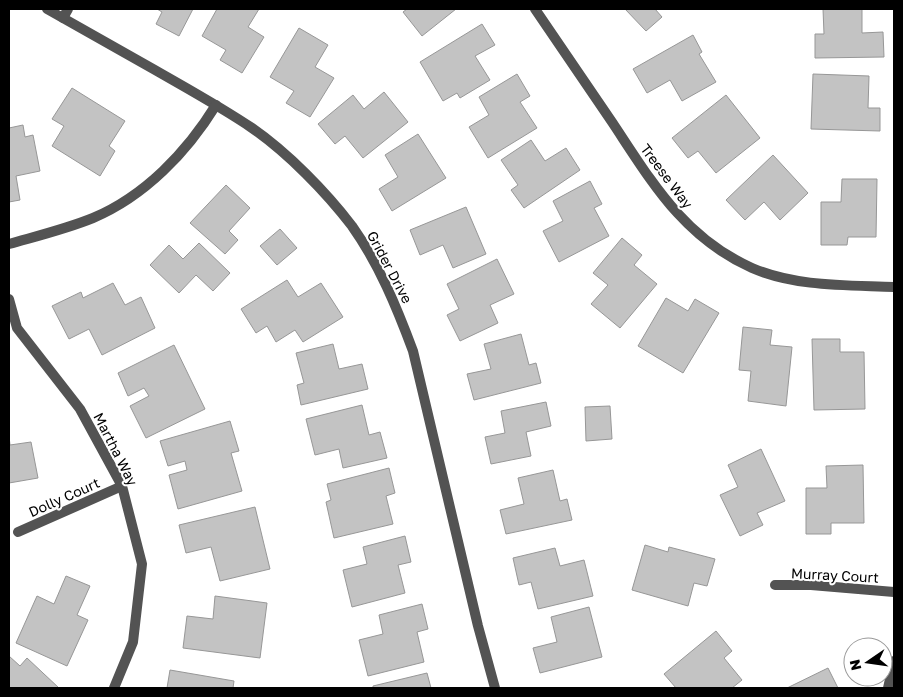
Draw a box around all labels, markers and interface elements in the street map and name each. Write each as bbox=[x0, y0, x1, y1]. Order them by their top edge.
street label: Treese Way bbox=[637, 140, 697, 212]
street label: Grider Drive bbox=[364, 228, 416, 306]
street label: Martha Way bbox=[90, 410, 142, 488]
street label: Dolly Court bbox=[26, 474, 102, 520]
street label: Murray Court bbox=[791, 564, 879, 586]
north arrow bbox=[843, 637, 893, 687]
text: N bbox=[845, 658, 864, 672]

